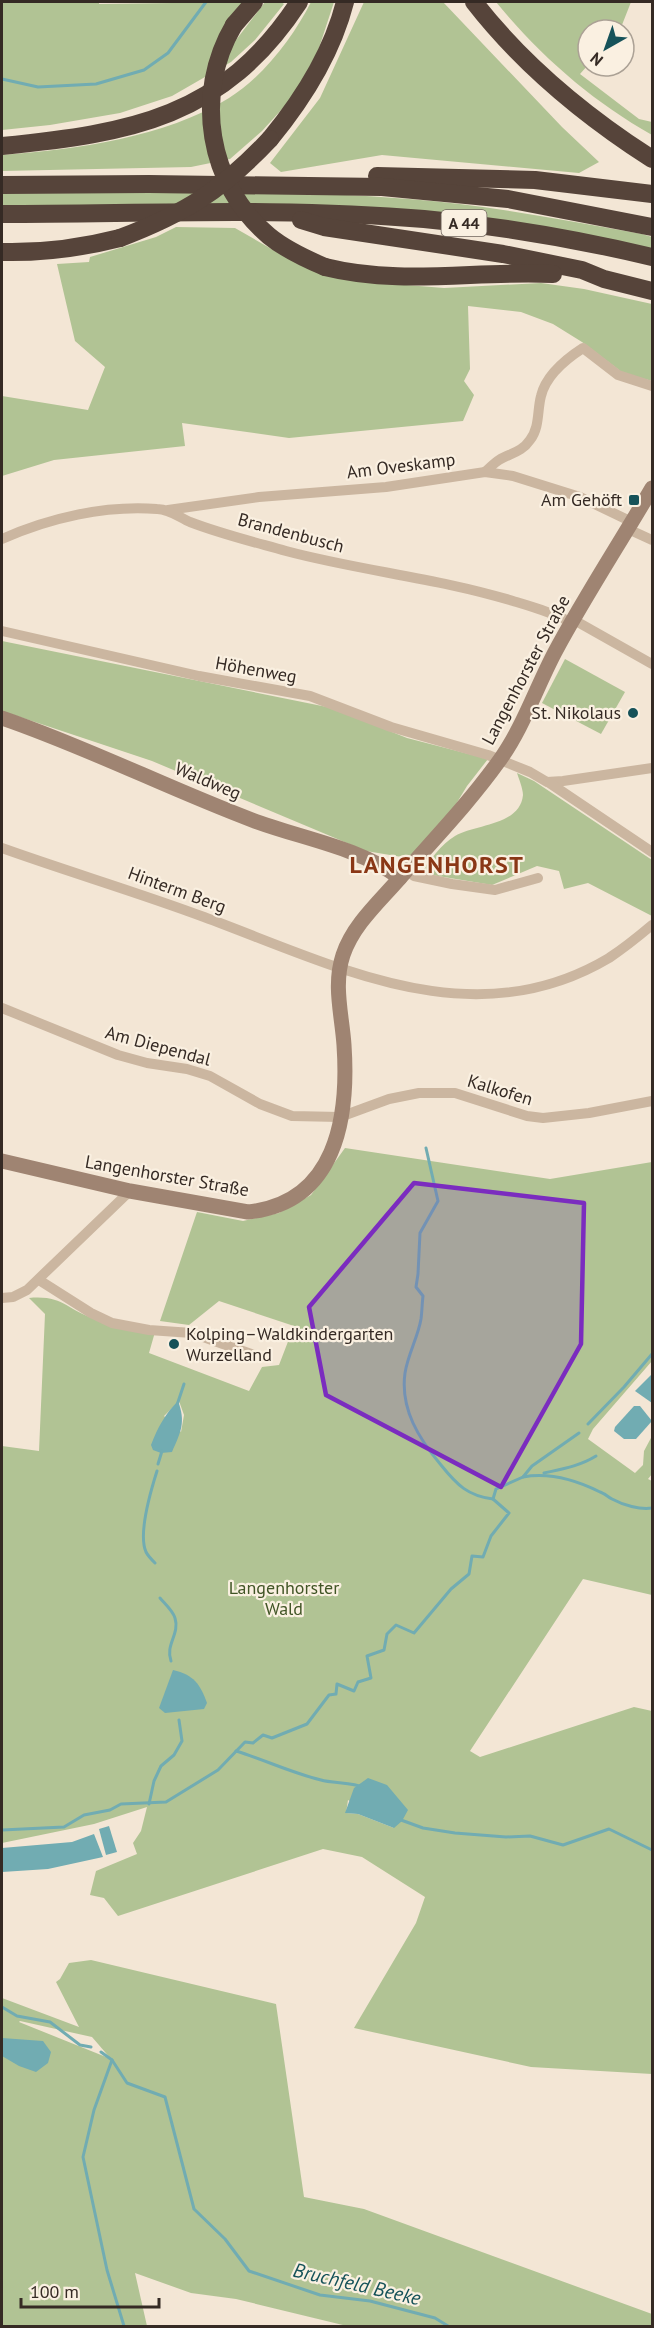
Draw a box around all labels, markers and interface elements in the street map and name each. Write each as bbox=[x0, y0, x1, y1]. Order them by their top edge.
north arrow bbox=[576, 18, 636, 78]
text: N bbox=[586, 48, 607, 71]
road number: A 44 bbox=[442, 210, 486, 236]
street label: Am Oveskamp bbox=[345, 447, 456, 484]
place label: Am Gehöft bbox=[541, 488, 622, 511]
marker: Am Gehöft bbox=[627, 493, 641, 507]
street label: Brandenbusch bbox=[235, 507, 347, 558]
street label: Langenhorster Straße bbox=[476, 591, 575, 748]
street label: Höhenweg bbox=[214, 651, 299, 688]
place label: St. Nikolaus bbox=[531, 701, 621, 724]
marker: St. Nikolaus bbox=[626, 706, 640, 720]
street label: Waldweg bbox=[172, 756, 245, 805]
district label: LANGENHORST bbox=[350, 849, 524, 880]
street label: Hinterm Berg bbox=[125, 861, 229, 918]
street label: Am Diependal bbox=[103, 1020, 214, 1071]
street label: Kalkofen bbox=[465, 1069, 536, 1110]
street label: Langenhorster Straße bbox=[83, 1150, 251, 1201]
place label: Kolping–Waldkindergarten Wurzelland bbox=[186, 1322, 393, 1366]
marker: Kolping–Waldkindergarten Wurzelland bbox=[167, 1337, 181, 1351]
park label: Langenhorster Wald bbox=[229, 1576, 339, 1620]
water label: Bruchfeld Beeke bbox=[291, 2257, 424, 2311]
scale bar bbox=[21, 2271, 159, 2309]
text: 100 m bbox=[30, 2280, 79, 2303]

